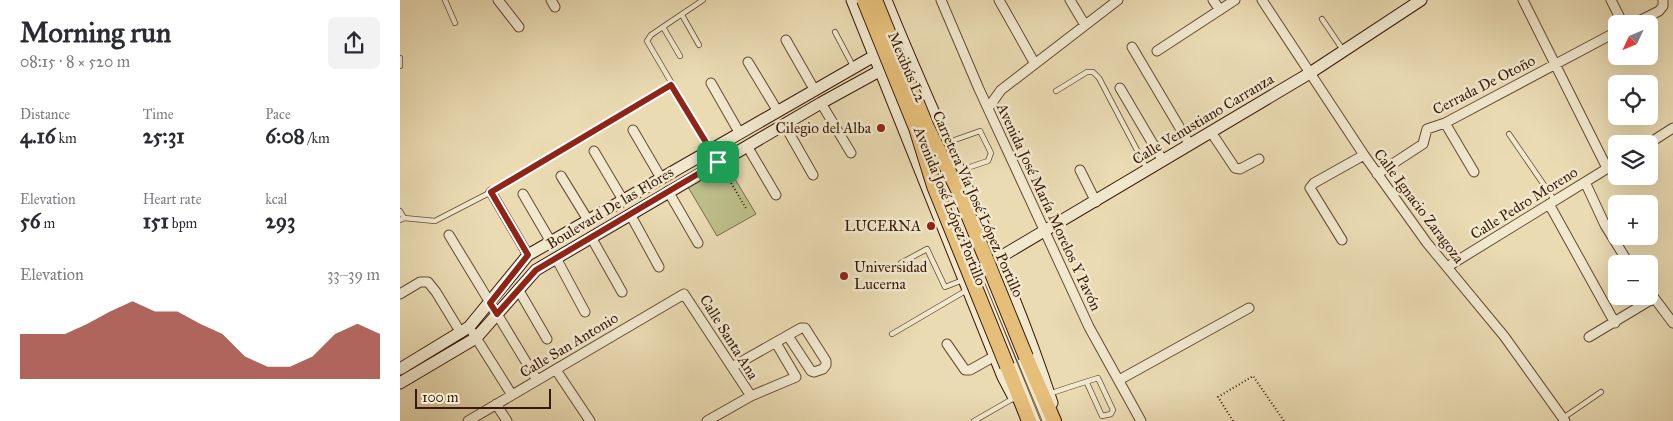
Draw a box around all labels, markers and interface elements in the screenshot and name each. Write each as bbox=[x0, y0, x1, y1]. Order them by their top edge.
text: Morning run bbox=[20, 15, 171, 50]
north arrow bbox=[1608, 15, 1658, 65]
map controls bbox=[1608, 15, 1658, 305]
button: share bbox=[328, 17, 380, 69]
street label: Mexibús L2 bbox=[884, 29, 930, 105]
street label: Cerrada De Otoño bbox=[1430, 51, 1539, 119]
text: 08:15 · 8 × 520 m bbox=[20, 52, 130, 71]
street label: Calle Venustiano Carranza bbox=[1129, 69, 1277, 168]
button: locate bbox=[1608, 75, 1658, 125]
street label: Avenida José María Morelos Y Pavón bbox=[992, 100, 1105, 314]
text: Distance bbox=[20, 106, 70, 123]
text: Time bbox=[143, 106, 174, 123]
text: Pace bbox=[265, 106, 291, 123]
street label: Carretera Vía José López Portillo bbox=[928, 108, 1027, 301]
place label: Cilegio del Alba bbox=[776, 119, 872, 137]
marker: Cilegio del Alba bbox=[875, 122, 887, 134]
text: 4.16 bbox=[20, 123, 56, 149]
text: 25:31 bbox=[143, 123, 185, 149]
text: 6:08 bbox=[265, 123, 305, 149]
street label: Avenida José López Portillo bbox=[909, 123, 990, 289]
text: km bbox=[56, 130, 77, 147]
text: /km bbox=[305, 130, 330, 147]
button: layers bbox=[1608, 135, 1658, 185]
pin bbox=[697, 141, 739, 183]
street label: Calle Ignacio Zaragoza bbox=[1370, 145, 1468, 267]
icon: arrive bbox=[704, 148, 732, 176]
street label: Boulevard De las Flores bbox=[543, 163, 677, 253]
street label: Calle Pedro Moreno bbox=[1467, 163, 1581, 243]
text: Elevation bbox=[20, 191, 76, 208]
text: Heart rate bbox=[143, 191, 202, 208]
text: kcal bbox=[265, 191, 287, 208]
button: + bbox=[1608, 195, 1658, 245]
text: 56 bbox=[20, 208, 41, 234]
text: 151 bbox=[143, 208, 169, 234]
text: 293 bbox=[265, 208, 295, 234]
text: m bbox=[41, 215, 55, 232]
text: bpm bbox=[169, 215, 197, 232]
place label: LUCERNA bbox=[844, 217, 921, 235]
marker: LUCERNA bbox=[925, 220, 937, 232]
button: − bbox=[1608, 255, 1658, 305]
place label: Universidad Lucerna bbox=[854, 258, 928, 293]
text: Elevation bbox=[20, 265, 84, 284]
text: 33–39 m bbox=[327, 265, 380, 284]
marker: Universidad Lucerna bbox=[838, 270, 850, 282]
street label: Calle Santa Ana bbox=[696, 291, 763, 383]
street label: Calle San Antonio bbox=[517, 308, 622, 381]
scale bar bbox=[415, 386, 551, 409]
text: 100 m bbox=[422, 389, 459, 406]

